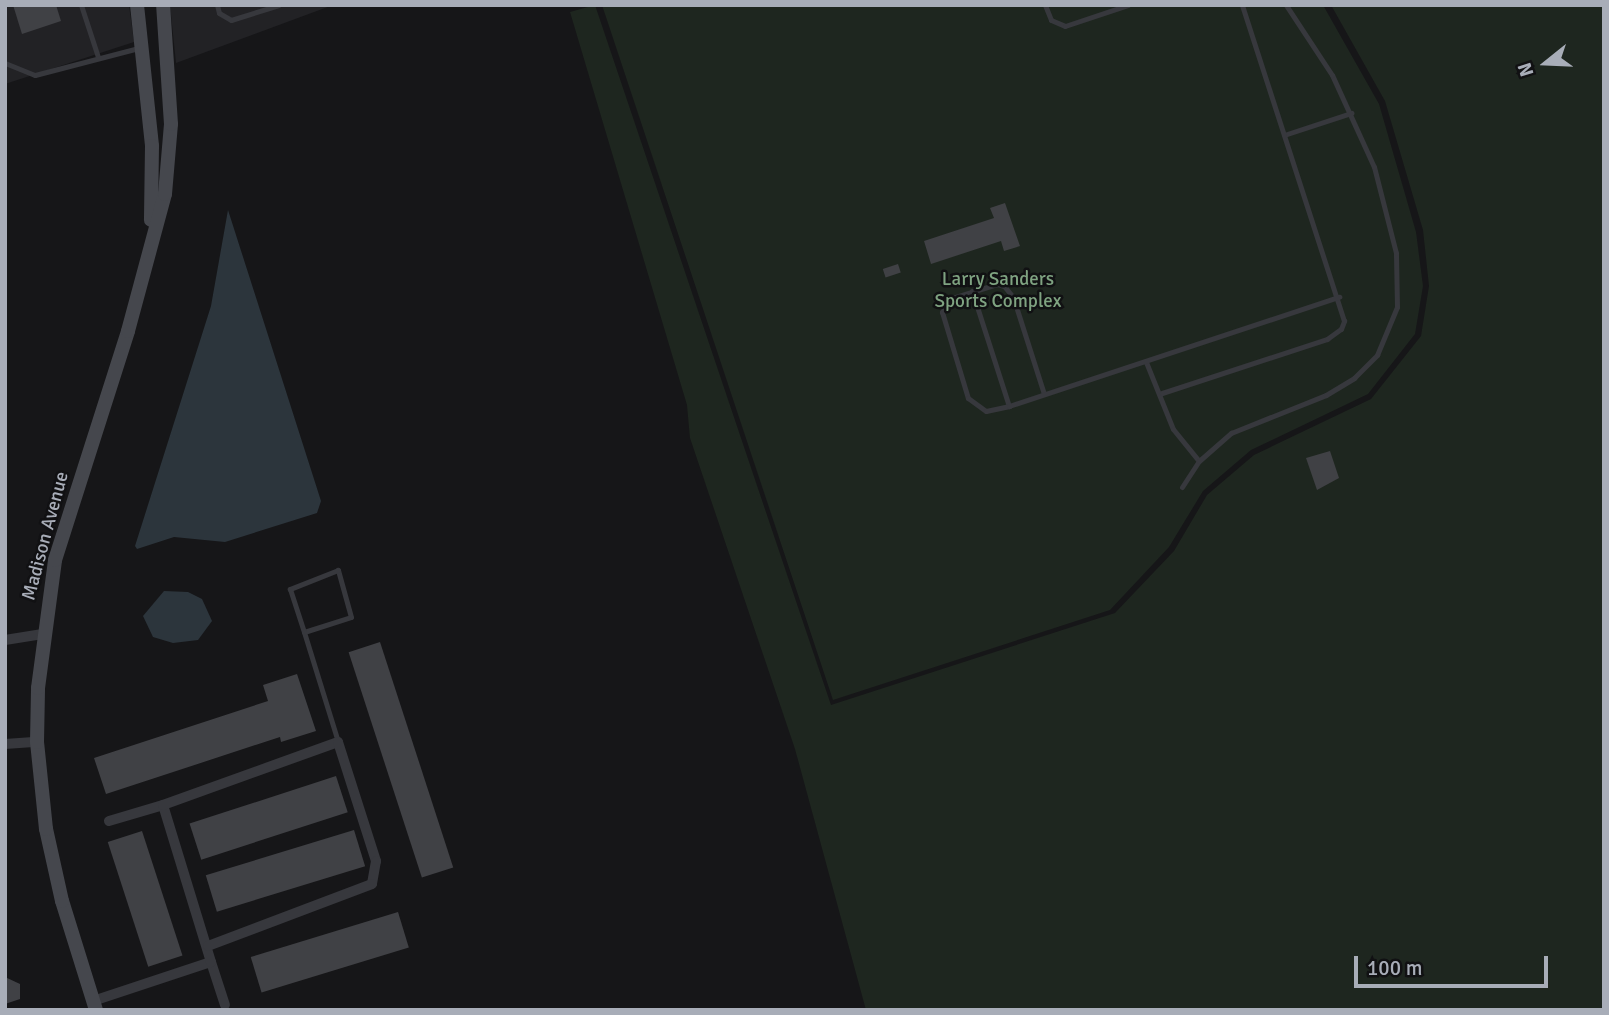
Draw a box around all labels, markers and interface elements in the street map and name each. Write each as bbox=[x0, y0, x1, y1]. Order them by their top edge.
north arrow bbox=[1511, 28, 1581, 98]
text: N bbox=[1513, 59, 1539, 79]
park label: Larry Sanders Sports Complex bbox=[934, 269, 1062, 313]
street label: Madison Avenue bbox=[18, 469, 74, 603]
scale bar bbox=[1357, 942, 1551, 986]
text: 100 m bbox=[1367, 955, 1422, 981]

